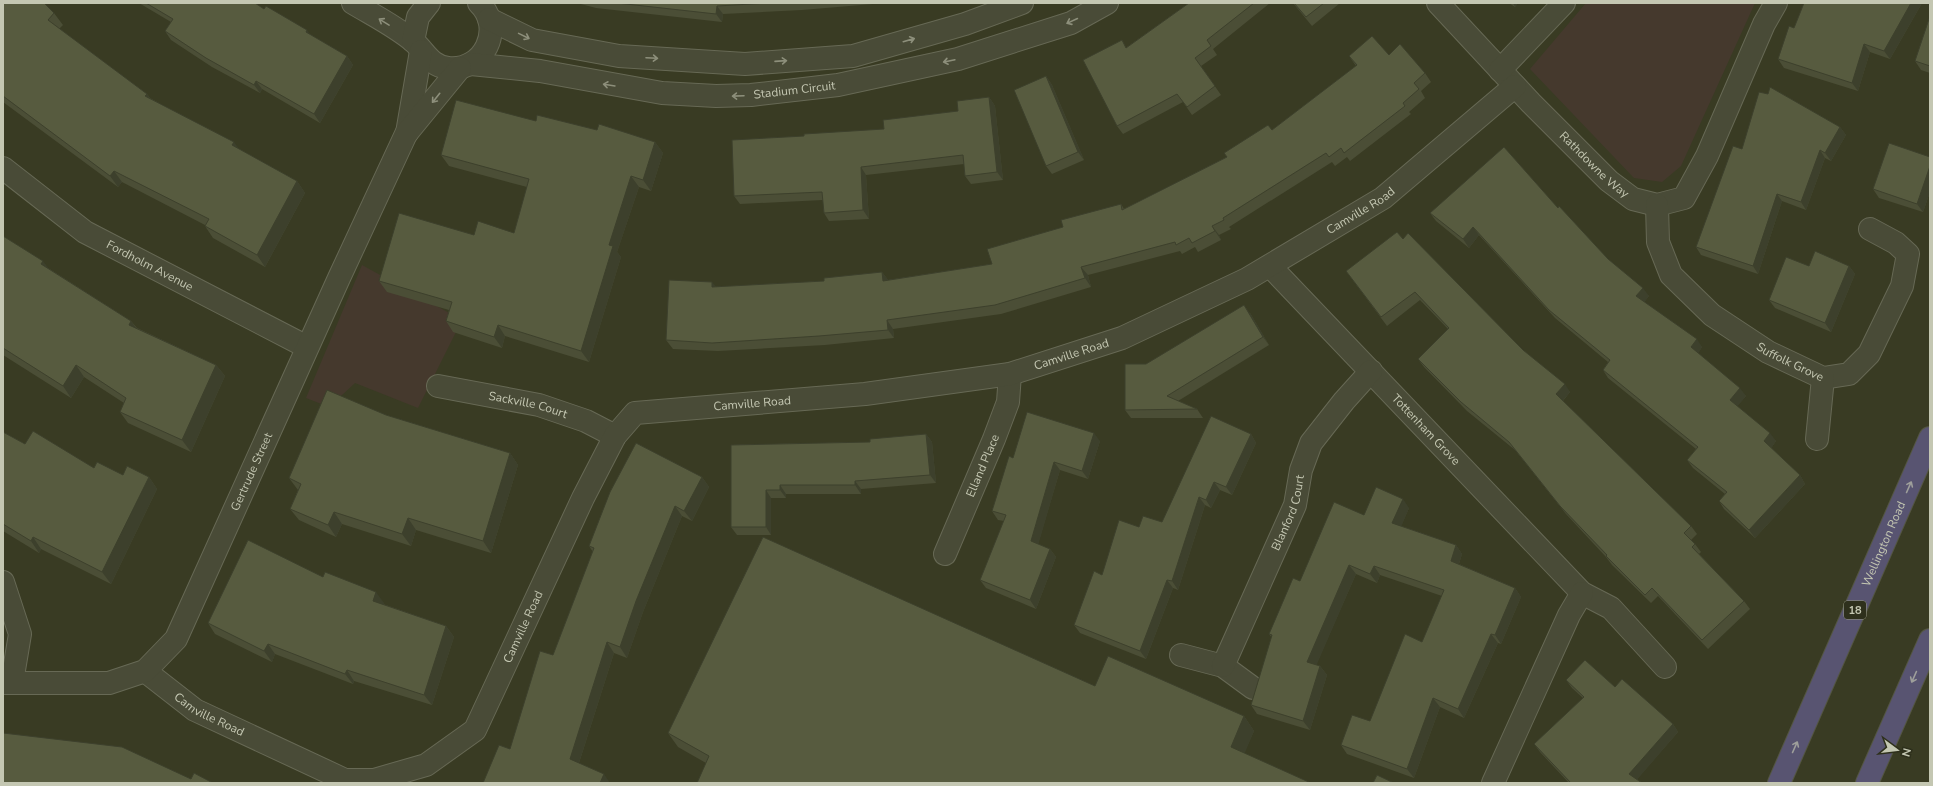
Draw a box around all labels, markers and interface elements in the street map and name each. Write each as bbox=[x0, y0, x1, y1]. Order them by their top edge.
one-way arrow bbox=[378, 17, 390, 25]
one-way arrow bbox=[1067, 18, 1079, 25]
one-way arrow bbox=[518, 33, 530, 40]
one-way arrow bbox=[902, 36, 915, 43]
one-way arrow bbox=[645, 55, 658, 62]
one-way arrow bbox=[774, 58, 787, 65]
one-way arrow bbox=[942, 58, 955, 66]
street label: Stadium Circuit bbox=[753, 77, 837, 103]
one-way arrow bbox=[603, 80, 616, 88]
one-way arrow bbox=[732, 92, 745, 99]
one-way arrow bbox=[431, 93, 440, 104]
street label: Rathdowne Way bbox=[1556, 128, 1633, 202]
street label: Camville Road bbox=[1323, 183, 1398, 238]
street label: Fordholm Avenue bbox=[104, 236, 196, 295]
street label: Camville Road bbox=[1032, 335, 1111, 374]
street label: Suffolk Grove bbox=[1753, 338, 1826, 385]
street label: Sackville Court bbox=[487, 388, 570, 422]
street label: Tottenham Grove bbox=[1388, 390, 1464, 469]
street label: Camville Road bbox=[713, 392, 792, 415]
street label: Gertrude Street bbox=[227, 429, 276, 513]
street label: Elland Place bbox=[962, 432, 1003, 500]
street label: Blanford Court bbox=[1268, 473, 1308, 553]
one-way arrow bbox=[1905, 481, 1913, 493]
street label: Wellington Road bbox=[1858, 499, 1909, 589]
street label: Camville Road bbox=[499, 588, 547, 666]
road number: 18 bbox=[1844, 601, 1866, 619]
one-way arrow bbox=[1910, 670, 1917, 682]
street label: Camville Road bbox=[171, 689, 247, 740]
north arrow bbox=[1877, 730, 1917, 770]
one-way arrow bbox=[1792, 742, 1799, 754]
text: N bbox=[1898, 747, 1914, 758]

